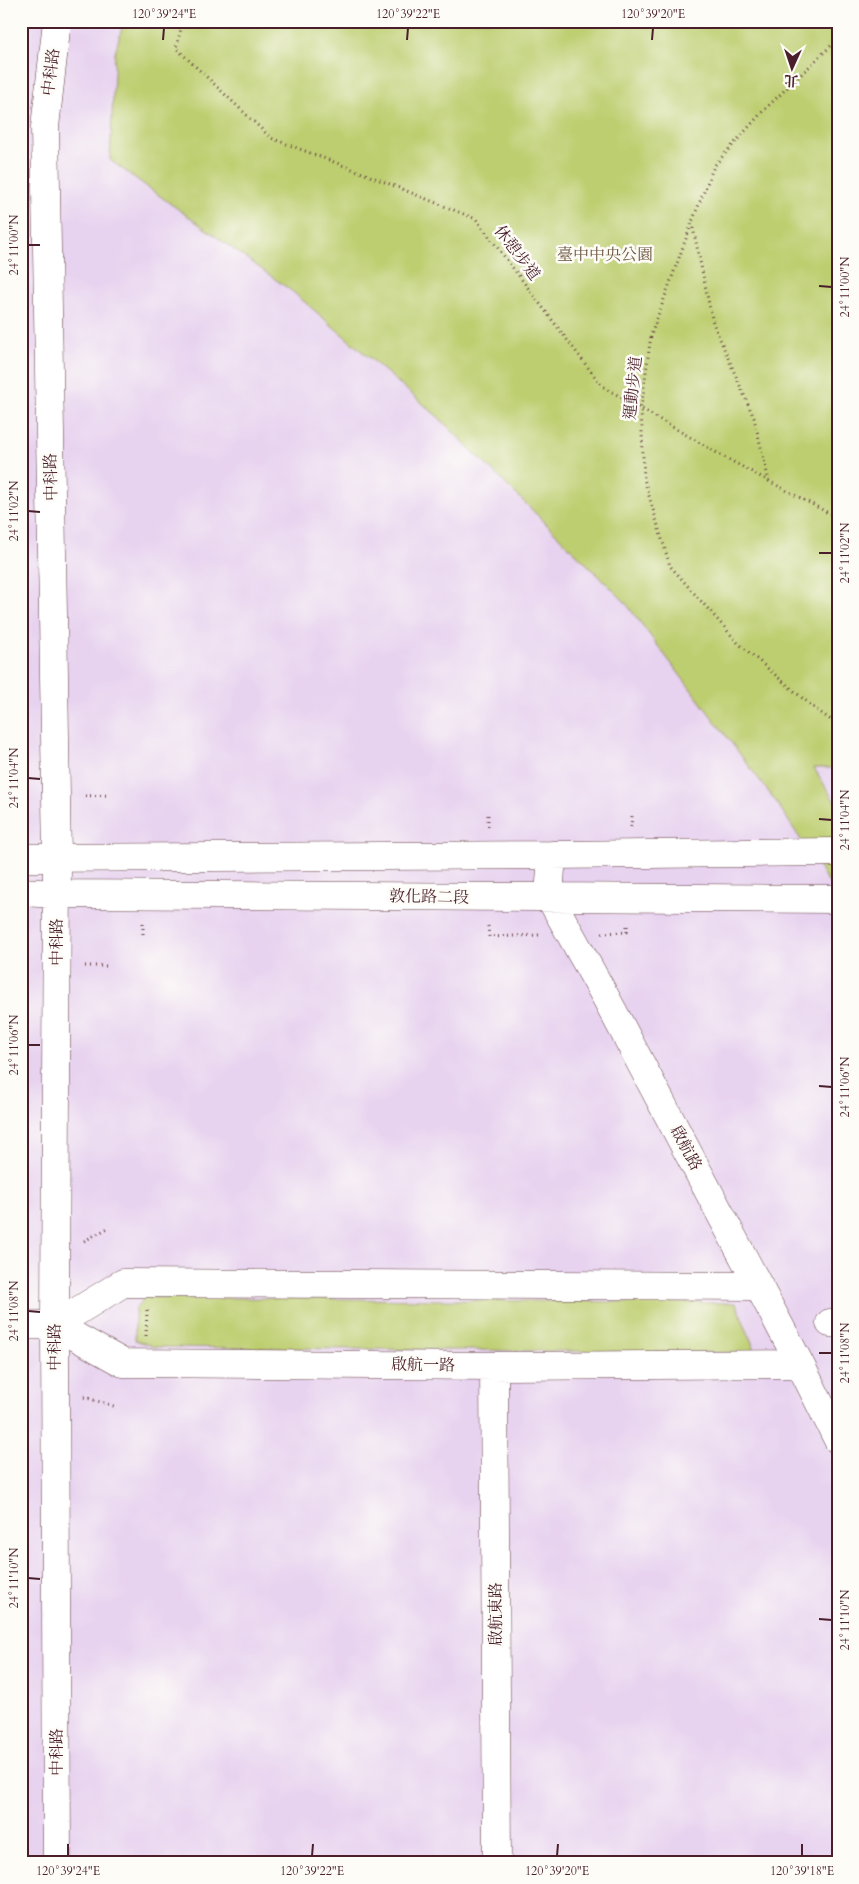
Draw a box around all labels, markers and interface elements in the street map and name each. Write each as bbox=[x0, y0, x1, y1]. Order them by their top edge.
text: 120°39'24"E bbox=[132, 6, 196, 22]
text: 120°39'22"E bbox=[376, 6, 440, 22]
text: 120°39'20"E bbox=[621, 6, 685, 22]
north arrow bbox=[766, 42, 816, 92]
street label: 中科路 bbox=[37, 47, 65, 97]
text: 北 bbox=[784, 71, 799, 90]
text: 24°11'00"N bbox=[6, 214, 22, 275]
street label: 休憩步道 bbox=[489, 221, 545, 285]
park label: 臺中中央公園 bbox=[557, 244, 653, 266]
text: 24°11'00"N bbox=[837, 256, 853, 317]
street label: 運動步道 bbox=[619, 355, 647, 421]
street label: 中科路 bbox=[40, 453, 62, 501]
text: 24°11'02"N bbox=[6, 480, 22, 541]
text: 24°11'02"N bbox=[837, 522, 853, 583]
text: 24°11'04"N bbox=[6, 747, 22, 808]
text: 24°11'04"N bbox=[837, 789, 853, 850]
street label: 敦化路二段 bbox=[389, 885, 469, 909]
street label: 中科路 bbox=[46, 918, 68, 966]
text: 24°11'06"N bbox=[6, 1014, 22, 1075]
text: 24°11'06"N bbox=[837, 1056, 853, 1117]
street label: 啟航路 bbox=[665, 1122, 707, 1174]
text: 24°11'08"N bbox=[6, 1280, 22, 1341]
text: 24°11'08"N bbox=[837, 1322, 853, 1383]
street label: 中科路 bbox=[44, 1323, 66, 1371]
street label: 啟航一路 bbox=[391, 1353, 455, 1377]
text: 24°11'10"N bbox=[6, 1547, 22, 1608]
street label: 啟航東路 bbox=[485, 1582, 507, 1646]
text: 24°11'10"N bbox=[837, 1589, 853, 1650]
street label: 中科路 bbox=[46, 1728, 68, 1776]
text: 120°39'24"E bbox=[36, 1863, 100, 1879]
text: 120°39'22"E bbox=[280, 1863, 344, 1879]
text: 120°39'20"E bbox=[525, 1863, 589, 1879]
text: 120°39'18"E bbox=[770, 1863, 834, 1879]

